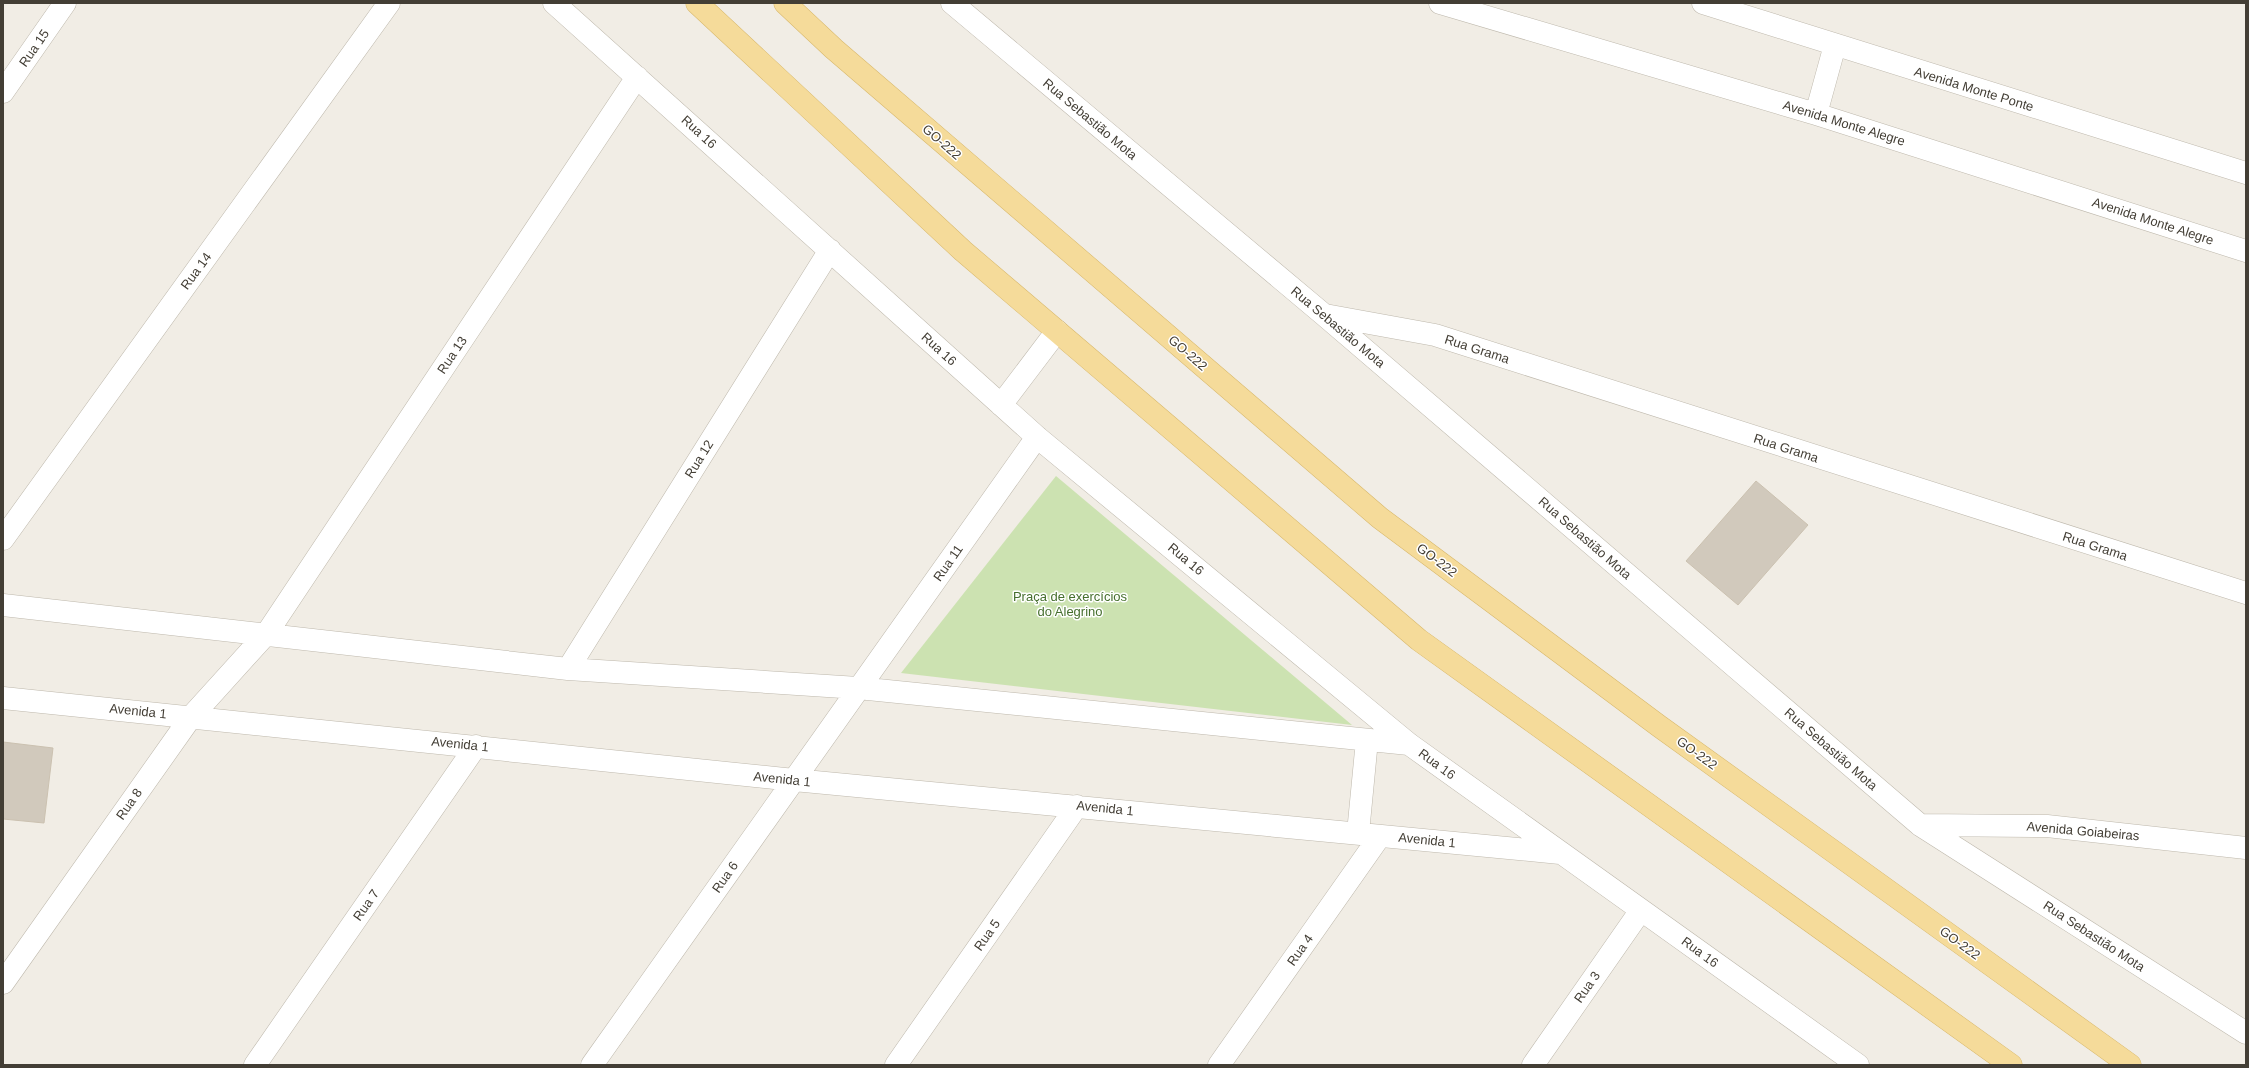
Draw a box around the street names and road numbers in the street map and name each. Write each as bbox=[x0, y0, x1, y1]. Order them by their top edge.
street label: Rua 15 bbox=[16, 27, 52, 69]
street label: Avenida Monte Ponte bbox=[1912, 64, 2036, 114]
street label: Rua Sebastião Mota bbox=[1040, 75, 1141, 163]
street label: Avenida Monte Alegre bbox=[1781, 97, 1907, 149]
street label: Rua 16 bbox=[678, 112, 720, 152]
street label: GO-222 bbox=[920, 121, 964, 163]
street label: Avenida Monte Alegre bbox=[2090, 194, 2216, 248]
street label: Rua 14 bbox=[178, 250, 214, 292]
street label: Rua Sebastião Mota bbox=[1288, 283, 1389, 371]
street label: Rua 16 bbox=[918, 329, 960, 369]
street label: Rua Grama bbox=[1443, 331, 1512, 367]
street label: GO-222 bbox=[1166, 332, 1210, 374]
street label: Rua 13 bbox=[434, 333, 470, 377]
street label: Rua Grama bbox=[1752, 430, 1821, 466]
street label: Rua 12 bbox=[682, 437, 716, 481]
street label: Rua Sebastião Mota bbox=[1536, 494, 1635, 583]
street label: Rua Grama bbox=[2061, 528, 2130, 564]
street label: Rua 16 bbox=[1165, 540, 1207, 578]
street label: GO-222 bbox=[1414, 540, 1460, 580]
street label: Rua 11 bbox=[930, 542, 966, 584]
street label: Avenida 1 bbox=[109, 701, 167, 721]
street label: Rua Sebastião Mota bbox=[1782, 705, 1881, 794]
street label: GO-222 bbox=[1674, 733, 1720, 773]
street label: Avenida 1 bbox=[431, 734, 489, 754]
street label: Rua 16 bbox=[1416, 746, 1458, 782]
street label: Avenida 1 bbox=[753, 769, 811, 789]
street label: Rua 8 bbox=[113, 785, 145, 823]
street label: Avenida 1 bbox=[1076, 798, 1134, 818]
street label: Avenida Goiabeiras bbox=[2026, 819, 2141, 843]
street label: Avenida 1 bbox=[1398, 830, 1456, 850]
street label: Rua 6 bbox=[709, 858, 741, 896]
street label: Rua 7 bbox=[350, 886, 382, 924]
street label: Rua Sebastião Mota bbox=[2041, 898, 2148, 975]
street label: Rua 5 bbox=[971, 916, 1003, 954]
street label: GO-222 bbox=[1937, 923, 1983, 963]
street label: Rua 4 bbox=[1284, 931, 1316, 969]
street label: Rua 16 bbox=[1679, 934, 1721, 970]
street label: Rua 3 bbox=[1571, 968, 1603, 1006]

